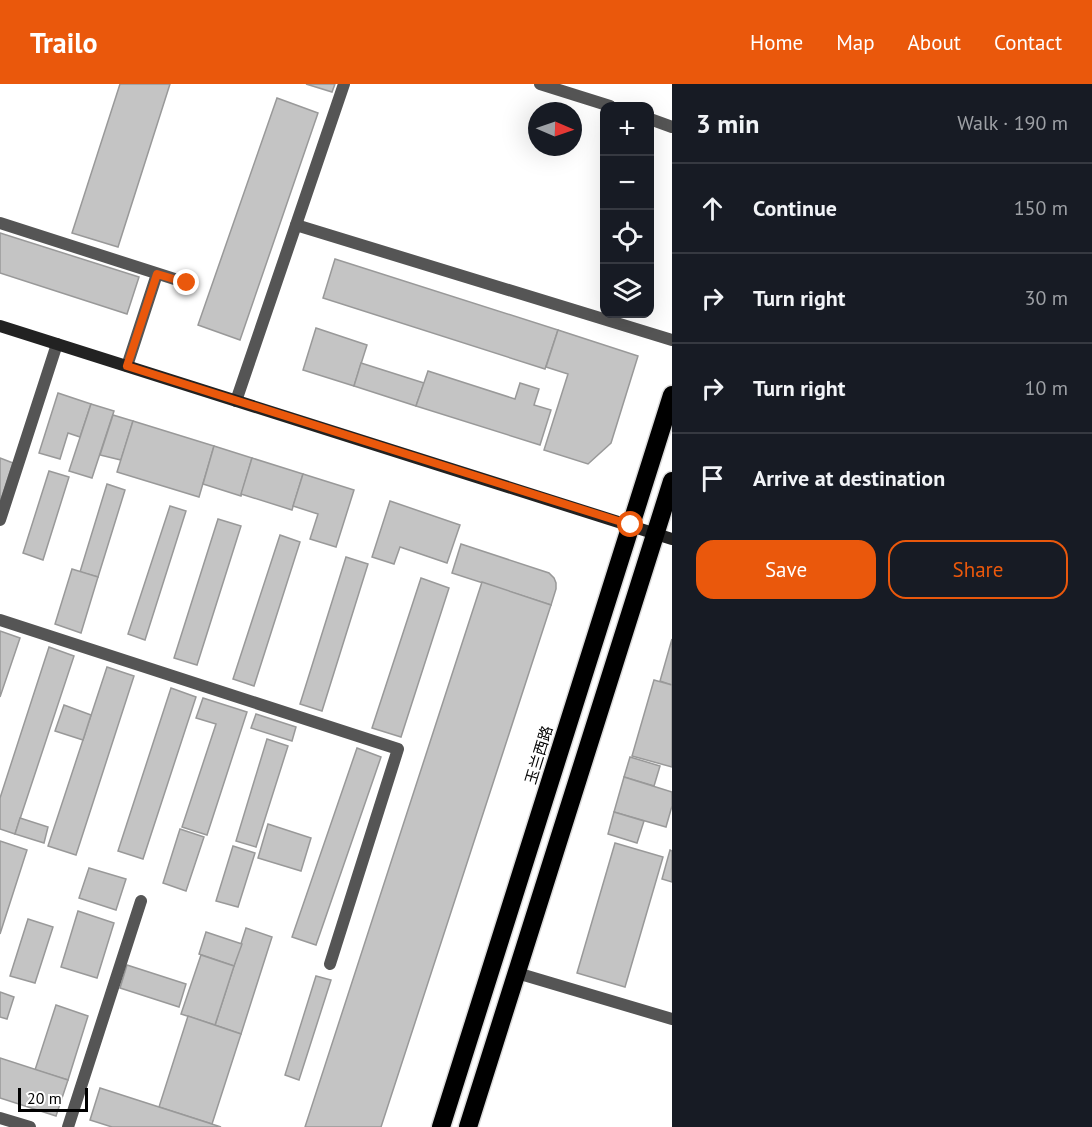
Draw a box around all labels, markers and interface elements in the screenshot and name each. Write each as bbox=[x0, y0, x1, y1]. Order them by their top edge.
text: Trailo bbox=[30, 24, 97, 61]
text: Home bbox=[750, 29, 803, 56]
text: Map bbox=[836, 29, 875, 56]
text: About bbox=[908, 29, 961, 56]
text: Contact bbox=[994, 29, 1062, 56]
north arrow bbox=[528, 102, 582, 156]
map controls bbox=[600, 102, 654, 318]
button: + bbox=[600, 102, 654, 156]
text: 3 min bbox=[696, 107, 759, 140]
text: Walk · 190 m bbox=[957, 110, 1068, 136]
button: − bbox=[600, 156, 654, 210]
icon: ahead bbox=[696, 192, 729, 225]
text: Continue bbox=[753, 194, 837, 222]
text: 150 m bbox=[1014, 195, 1068, 221]
button: locate bbox=[600, 210, 654, 264]
button: layers bbox=[600, 264, 654, 318]
route end bbox=[173, 269, 199, 295]
icon: right bbox=[696, 282, 729, 315]
text: Turn right bbox=[753, 284, 845, 312]
text: 30 m bbox=[1025, 285, 1068, 311]
icon: right bbox=[696, 372, 729, 405]
text: Turn right bbox=[753, 374, 845, 402]
text: 10 m bbox=[1025, 375, 1068, 401]
icon: arrive bbox=[696, 462, 729, 495]
text: Arrive at destination bbox=[753, 464, 945, 492]
route start bbox=[617, 511, 643, 537]
button: Save bbox=[696, 540, 876, 599]
button: Share bbox=[888, 540, 1068, 599]
street label: 玉兰西路 bbox=[521, 723, 556, 786]
scale bar bbox=[18, 1085, 88, 1112]
text: 20 m bbox=[27, 1088, 62, 1108]

